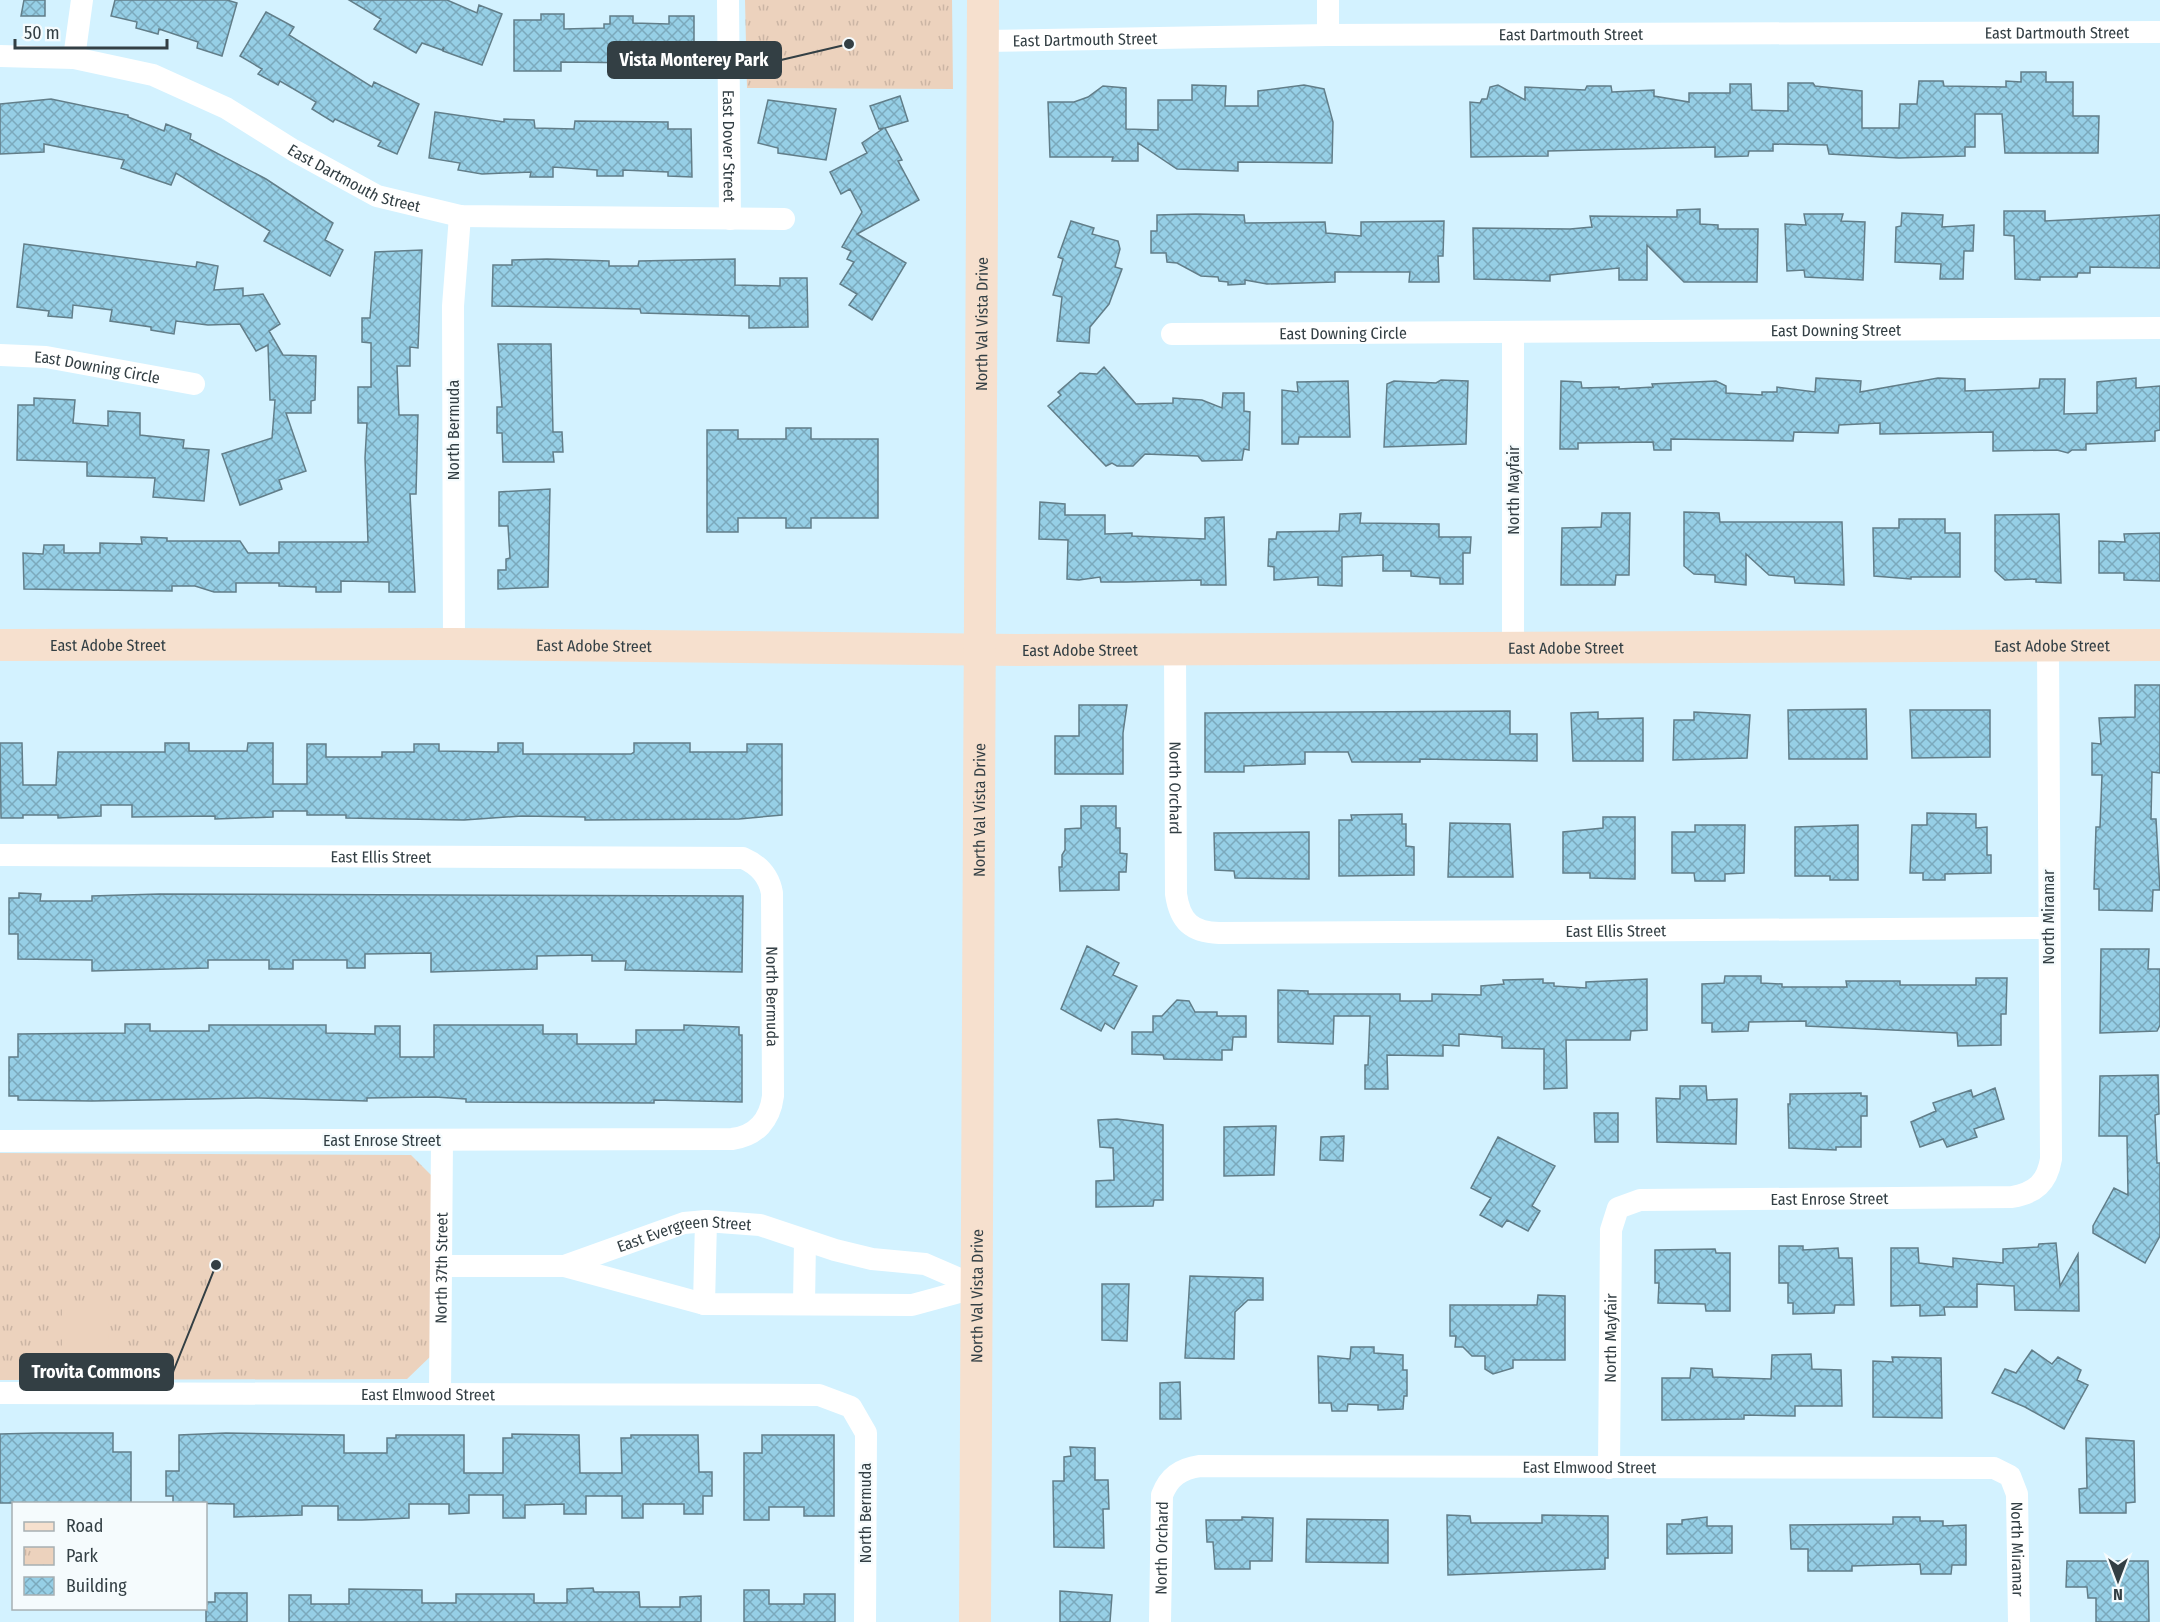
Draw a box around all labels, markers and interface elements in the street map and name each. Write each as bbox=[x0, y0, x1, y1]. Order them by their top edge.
scale bar bbox=[15, 12, 166, 50]
text: 50 m bbox=[24, 22, 60, 44]
street label: East Dartmouth Street bbox=[1985, 23, 2130, 42]
street label: East Dartmouth Street bbox=[1499, 24, 1644, 44]
street label: East Dartmouth Street bbox=[1013, 28, 1158, 50]
callout: Vista Monterey Park bbox=[608, 42, 781, 78]
text: Vista Monterey Park bbox=[618, 49, 769, 71]
street label: East Dover Street bbox=[719, 90, 739, 203]
street label: East Dartmouth Street bbox=[284, 140, 423, 216]
street label: North Val Vista Drive bbox=[972, 257, 991, 391]
street label: East Downing Street bbox=[1771, 320, 1902, 340]
street label: East Downing Circle bbox=[1279, 323, 1407, 343]
street label: East Downing Circle bbox=[34, 347, 162, 387]
street label: North Bermuda bbox=[444, 380, 463, 480]
street label: North Mayfair bbox=[1504, 445, 1523, 535]
street label: East Adobe Street bbox=[50, 635, 167, 654]
street label: East Adobe Street bbox=[536, 635, 653, 656]
street label: East Adobe Street bbox=[1994, 636, 2111, 655]
street label: East Adobe Street bbox=[1508, 638, 1625, 657]
street label: East Adobe Street bbox=[1022, 640, 1139, 659]
street label: North Orchard bbox=[1166, 741, 1185, 835]
street label: North Val Vista Drive bbox=[969, 743, 989, 877]
street label: East Ellis Street bbox=[331, 847, 432, 866]
street label: North Miramar bbox=[2039, 869, 2058, 965]
street label: East Ellis Street bbox=[1565, 921, 1667, 940]
street label: North Bermuda bbox=[763, 946, 782, 1047]
street label: East Enrose Street bbox=[323, 1131, 442, 1150]
street label: East Enrose Street bbox=[1770, 1188, 1889, 1208]
street label: North 37th Street bbox=[431, 1211, 451, 1324]
street label: East Evergreen Street bbox=[614, 1211, 753, 1256]
street label: North Val Vista Drive bbox=[967, 1229, 986, 1363]
street label: North Mayfair bbox=[1600, 1293, 1620, 1383]
callout: Trovita Commons bbox=[20, 1354, 173, 1390]
text: Trovita Commons bbox=[32, 1361, 161, 1383]
street label: East Elmwood Street bbox=[361, 1384, 496, 1404]
street label: East Elmwood Street bbox=[1522, 1457, 1657, 1477]
street label: North Bermuda bbox=[856, 1463, 875, 1563]
street label: North Orchard bbox=[1151, 1501, 1171, 1595]
street label: North Miramar bbox=[2008, 1501, 2028, 1597]
legend bbox=[12, 1502, 207, 1610]
text: Road bbox=[66, 1515, 103, 1537]
text: Park bbox=[66, 1545, 99, 1567]
north arrow bbox=[2088, 1550, 2148, 1610]
text: Building bbox=[66, 1575, 127, 1597]
text: N bbox=[2113, 1585, 2123, 1604]

